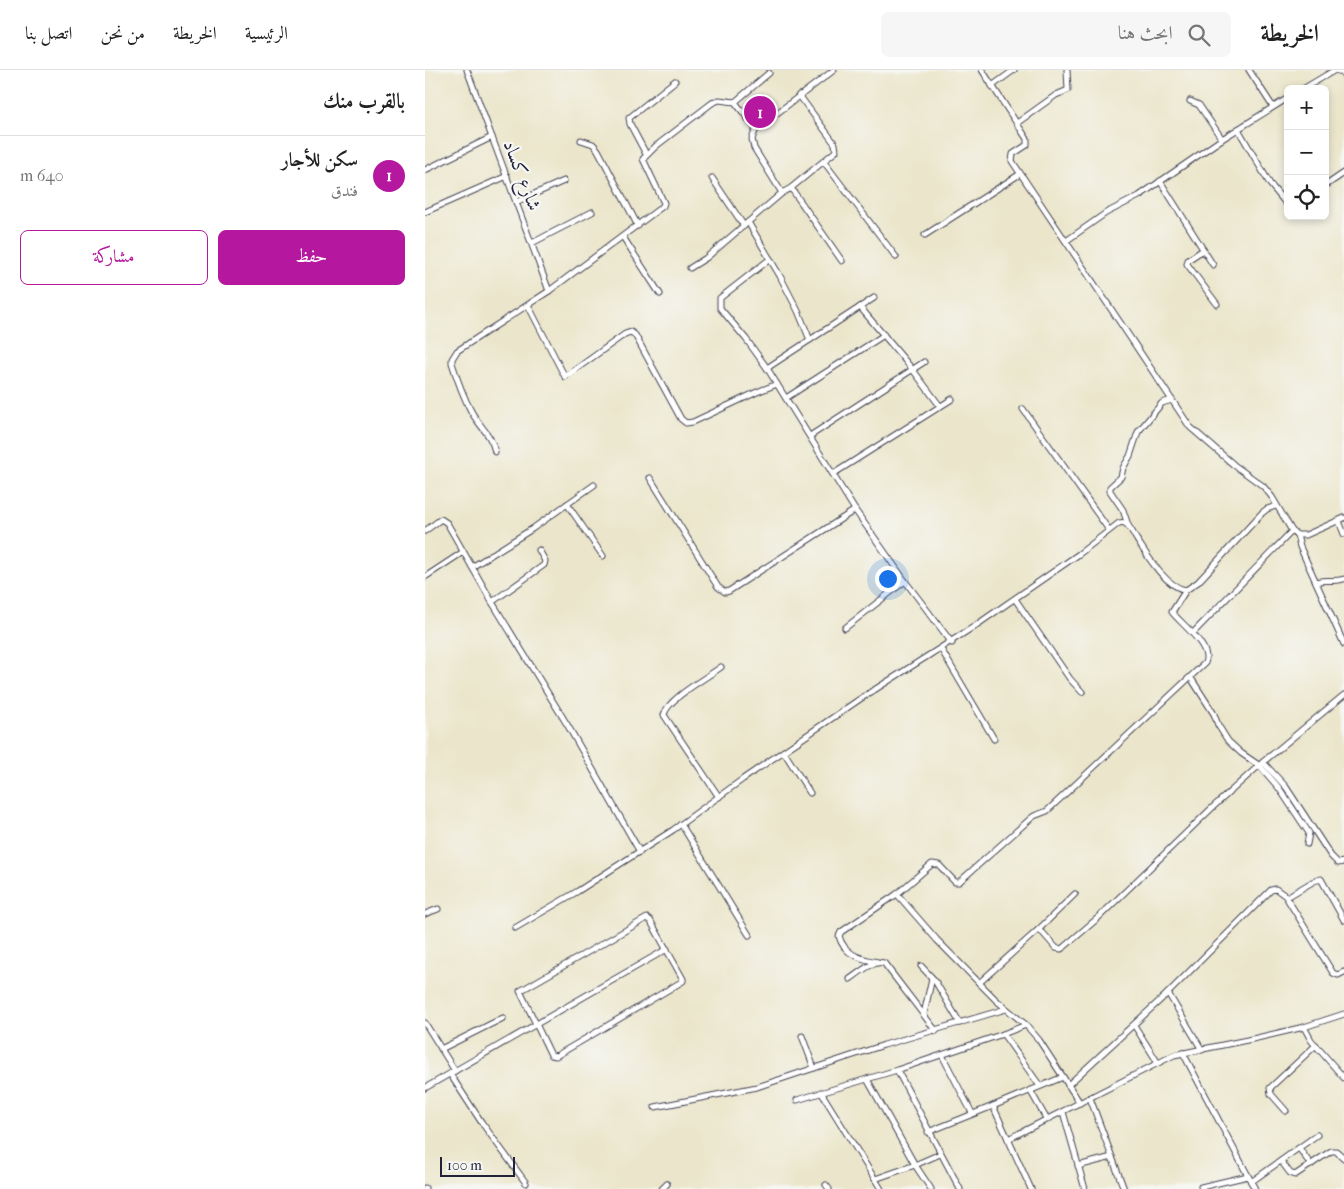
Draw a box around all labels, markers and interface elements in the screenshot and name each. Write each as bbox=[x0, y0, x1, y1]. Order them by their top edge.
search box bbox=[881, 12, 1231, 57]
text: الخريطة bbox=[1261, 19, 1319, 47]
icon: search bbox=[1185, 21, 1213, 49]
text: ابحث هنا bbox=[1118, 22, 1173, 44]
text: اتصل بنا bbox=[25, 23, 72, 44]
text: من نحن bbox=[100, 23, 145, 44]
text: الخريطة bbox=[173, 23, 217, 44]
text: الرئيسية bbox=[245, 23, 288, 44]
map controls bbox=[1284, 85, 1329, 220]
button: + bbox=[1284, 85, 1329, 130]
text: بالقرب منك bbox=[323, 89, 405, 113]
pin: 1 bbox=[744, 93, 776, 131]
button: − bbox=[1284, 130, 1329, 175]
street label: شارع كساد bbox=[495, 137, 545, 215]
text: سكن للأجار bbox=[281, 149, 358, 171]
text: 640 m bbox=[20, 166, 64, 185]
text: 1 bbox=[386, 166, 392, 185]
button: locate bbox=[1284, 175, 1329, 220]
text: فندق bbox=[331, 181, 358, 200]
button: مشاركة bbox=[20, 230, 208, 285]
button: حفظ bbox=[218, 230, 405, 285]
your location bbox=[875, 566, 901, 592]
scale bar bbox=[440, 1154, 515, 1177]
text: 100 m bbox=[447, 1157, 482, 1174]

